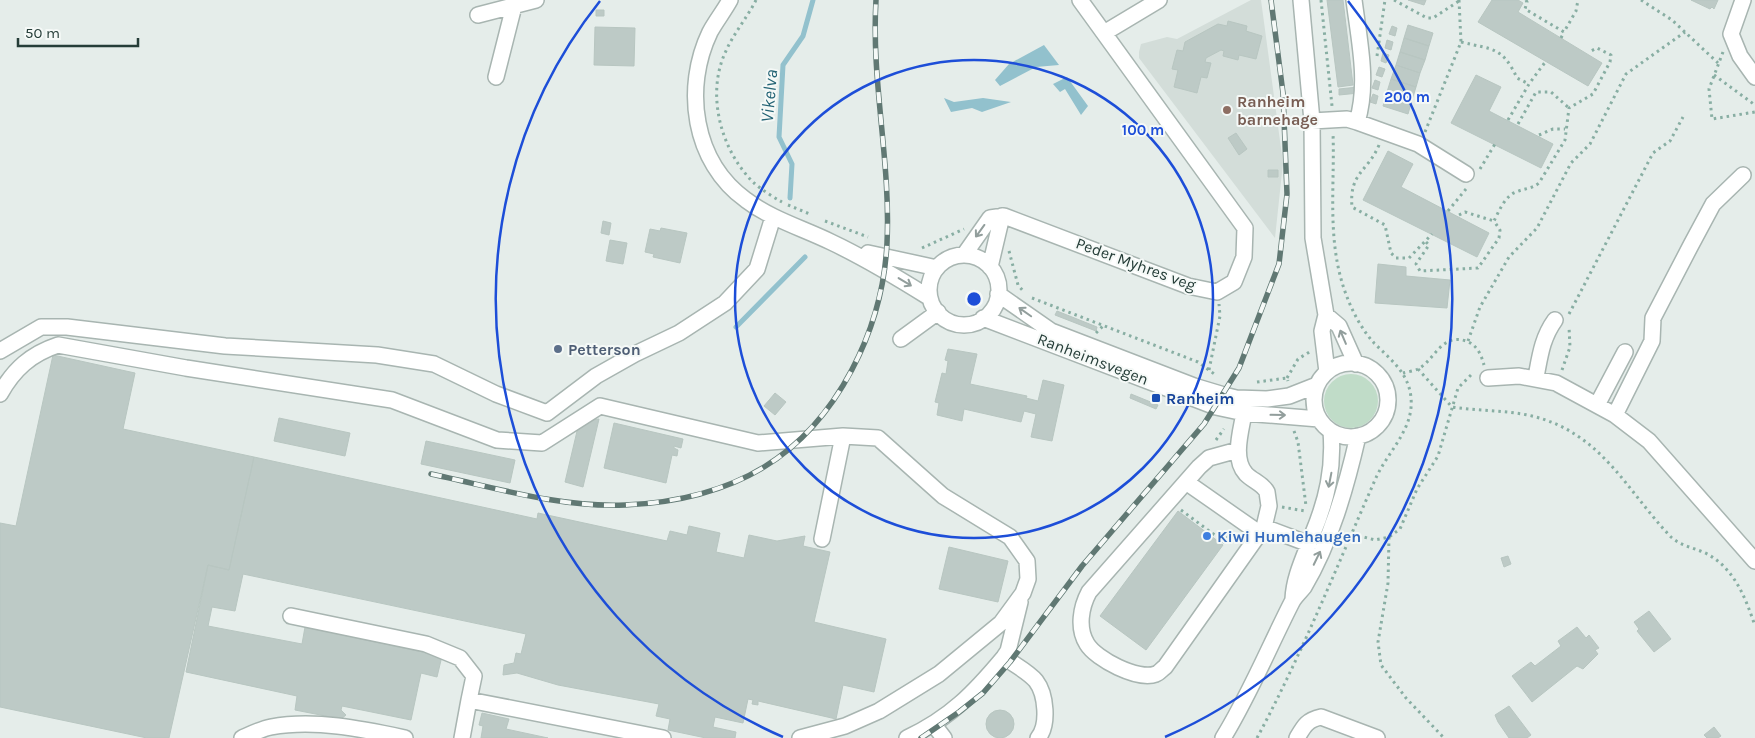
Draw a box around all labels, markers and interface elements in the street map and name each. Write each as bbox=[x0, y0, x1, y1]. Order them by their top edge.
scale bar bbox=[18, 15, 138, 47]
text: 50 m bbox=[25, 24, 60, 42]
water label: Vikelva bbox=[756, 69, 782, 123]
text: 200 m bbox=[1384, 88, 1430, 106]
place label: Ranheim barnehage bbox=[1237, 92, 1318, 129]
marker: Ranheim barnehage bbox=[1221, 104, 1233, 116]
text: 100 m bbox=[1122, 121, 1164, 139]
one-way arrow bbox=[975, 224, 985, 238]
street label: Peder Myhres veg bbox=[1073, 233, 1199, 295]
one-way arrow bbox=[897, 278, 911, 288]
centre of rings bbox=[965, 290, 983, 308]
one-way arrow bbox=[1018, 307, 1032, 317]
street label: Ranheimsvegen bbox=[1035, 329, 1151, 389]
one-way arrow bbox=[1338, 330, 1348, 345]
place label: Petterson bbox=[568, 340, 641, 359]
marker: Petterson bbox=[552, 343, 564, 355]
place label: Ranheim bbox=[1166, 389, 1235, 408]
marker: Ranheim bbox=[1150, 392, 1162, 404]
one-way arrow bbox=[1269, 410, 1285, 420]
one-way arrow bbox=[1324, 471, 1334, 487]
place label: Kiwi Humlehaugen bbox=[1217, 527, 1361, 546]
marker: Kiwi Humlehaugen bbox=[1201, 530, 1213, 542]
one-way arrow bbox=[1313, 551, 1323, 566]

